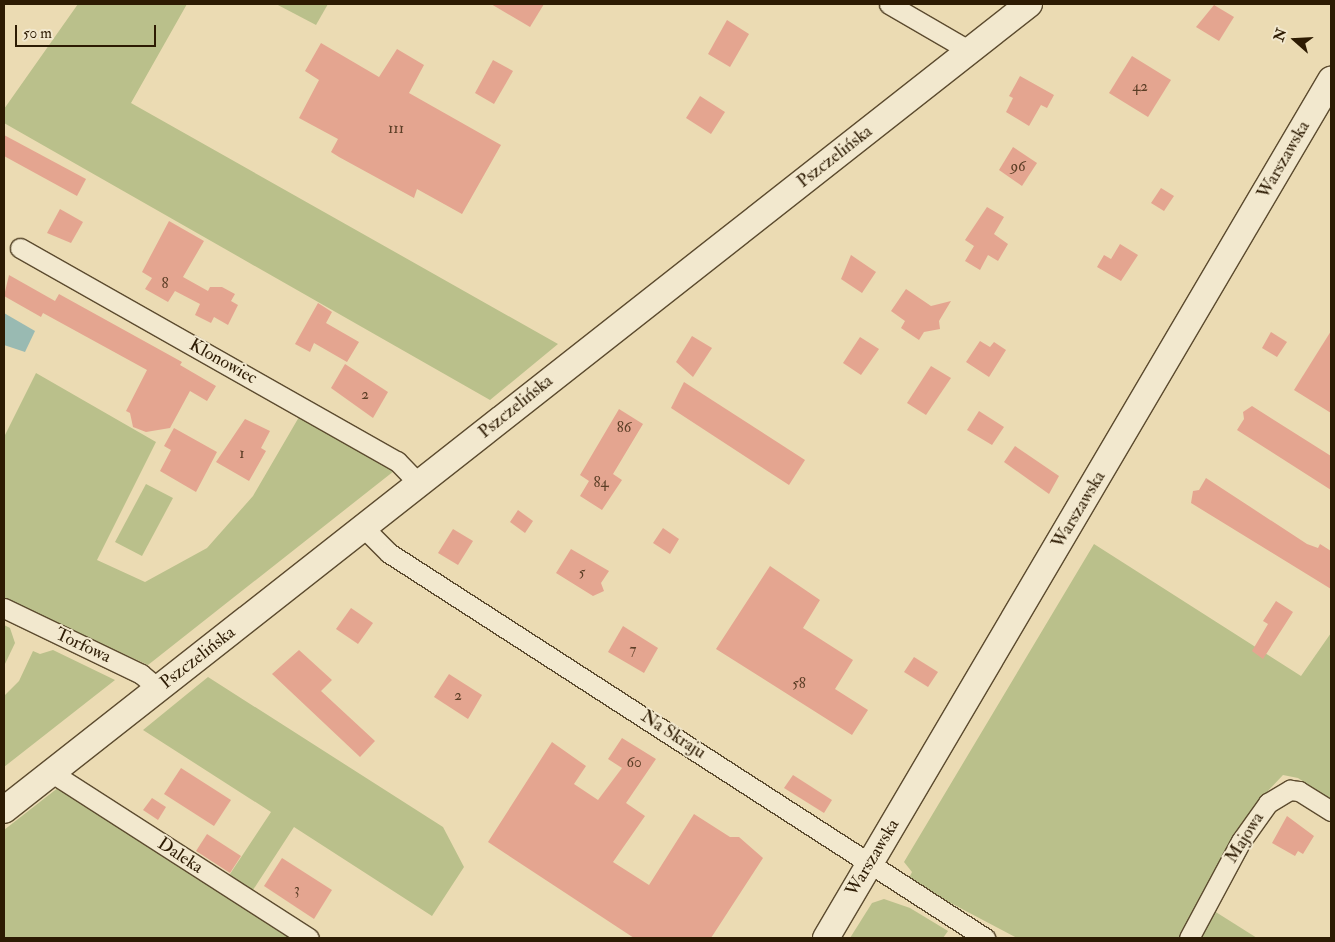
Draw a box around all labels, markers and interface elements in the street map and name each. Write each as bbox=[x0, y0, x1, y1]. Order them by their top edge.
scale bar bbox=[18, 15, 159, 47]
north arrow bbox=[1270, 15, 1320, 65]
text: 50 m bbox=[23, 24, 52, 43]
text: N bbox=[1270, 26, 1290, 44]
house number: 42 bbox=[1132, 78, 1148, 96]
street label: Warszawska bbox=[1253, 117, 1315, 203]
house number: 111 bbox=[388, 120, 404, 138]
street label: Pszczelińska bbox=[793, 121, 877, 193]
house number: 96 bbox=[1010, 158, 1026, 176]
house number: 8 bbox=[161, 275, 169, 293]
street label: Klonowiec bbox=[185, 335, 261, 389]
street label: Pszczelińska bbox=[475, 371, 557, 443]
house number: 2 bbox=[361, 386, 369, 404]
house number: 86 bbox=[617, 419, 631, 437]
house number: 1 bbox=[239, 445, 245, 463]
street label: Warszawska bbox=[1048, 468, 1110, 552]
house number: 84 bbox=[593, 474, 609, 492]
house number: 5 bbox=[579, 564, 585, 582]
street label: Pszczelińska bbox=[156, 622, 240, 694]
street label: Torfowa bbox=[52, 624, 114, 668]
house number: 7 bbox=[630, 641, 636, 659]
house number: 58 bbox=[792, 675, 806, 693]
house number: 2 bbox=[454, 687, 462, 705]
street label: Na Skraju bbox=[636, 706, 710, 764]
house number: 60 bbox=[626, 754, 642, 772]
street label: Majowa bbox=[1221, 809, 1269, 867]
street label: Warszawska bbox=[842, 816, 904, 900]
street label: Daleka bbox=[153, 833, 207, 879]
house number: 3 bbox=[294, 881, 300, 899]

